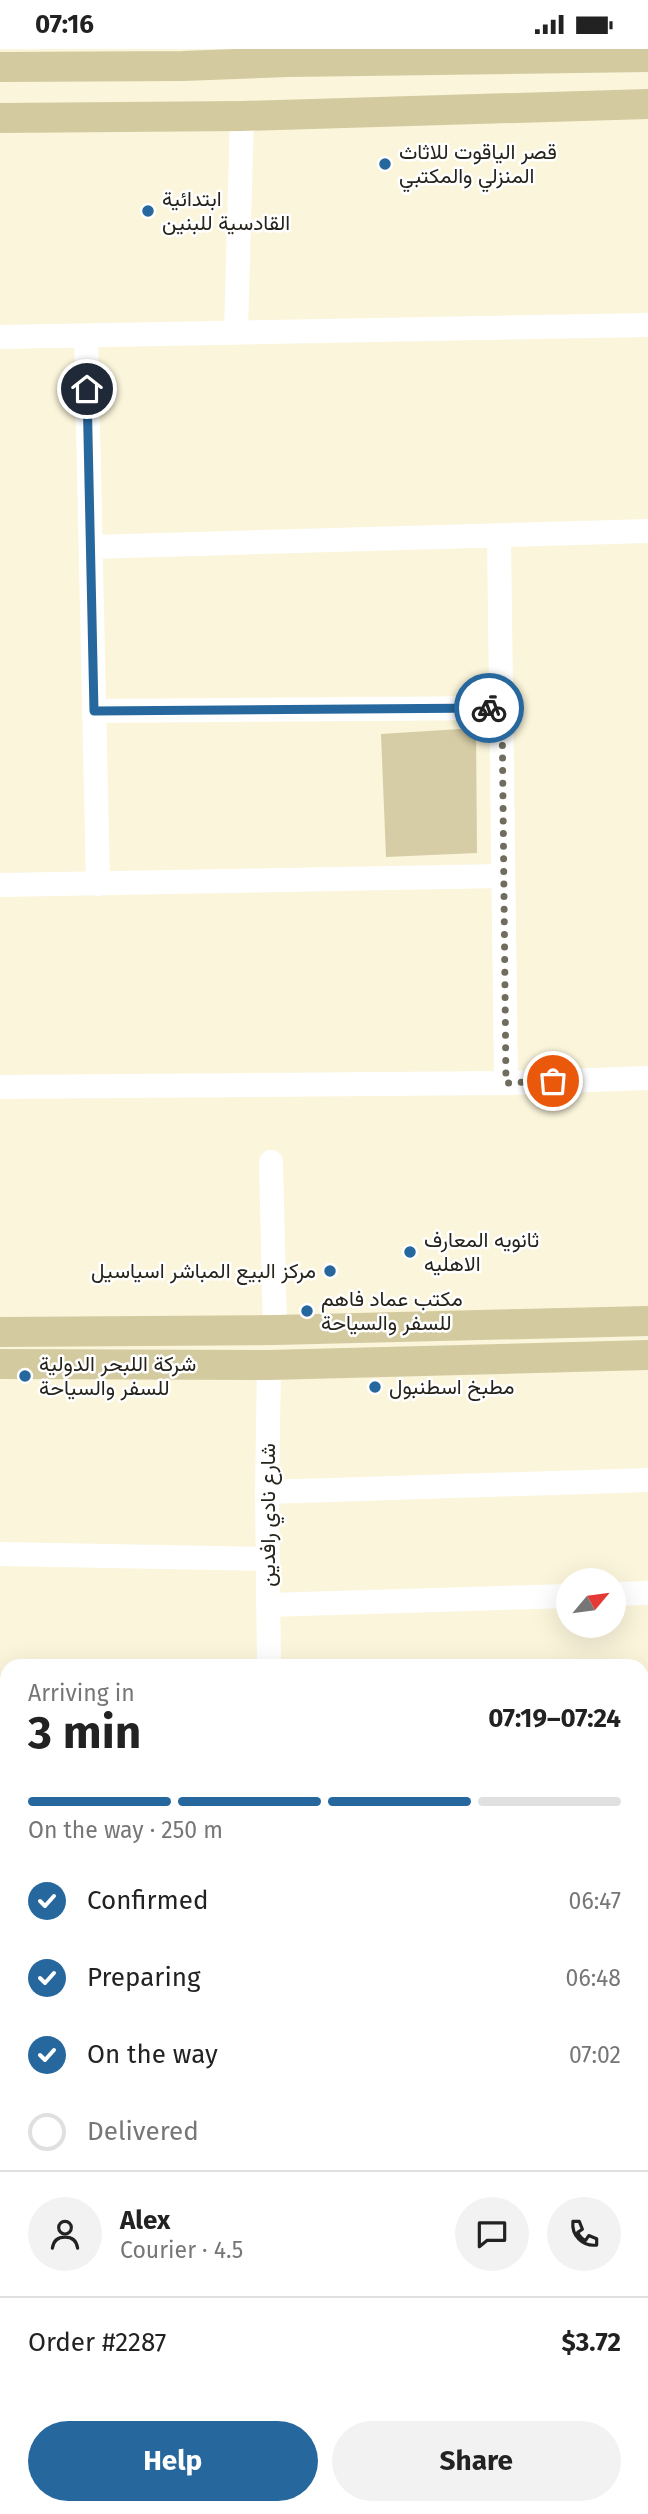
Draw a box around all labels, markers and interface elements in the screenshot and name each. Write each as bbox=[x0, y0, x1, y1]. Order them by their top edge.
text: 07:16 bbox=[35, 9, 94, 40]
place label: قصر الياقوت للاثاث المنزلي والمكتبي bbox=[399, 139, 557, 193]
marker: قصر الياقوت للاثاث المنزلي والمكتبي bbox=[377, 156, 393, 172]
place label: ابتدائية القادسية للبنين bbox=[162, 186, 290, 236]
marker: ابتدائية القادسية للبنين bbox=[140, 203, 156, 219]
pin bbox=[57, 359, 117, 419]
icon: home bbox=[68, 370, 106, 408]
courier bbox=[454, 673, 524, 743]
icon: bike bbox=[470, 689, 508, 727]
pin bbox=[523, 1051, 583, 1111]
icon: bag bbox=[534, 1062, 572, 1100]
place label: ثانويه المعارف الاهليه bbox=[424, 1227, 539, 1277]
marker: ثانويه المعارف الاهليه bbox=[402, 1244, 418, 1260]
place label: مركز البيع المباشر اسياسيل bbox=[91, 1258, 316, 1285]
marker: مركز البيع المباشر اسياسيل bbox=[322, 1263, 338, 1279]
place label: مكتب عماد فاهم للسفر والسياحة bbox=[321, 1286, 463, 1336]
marker: مكتب عماد فاهم للسفر والسياحة bbox=[299, 1303, 315, 1319]
place label: شركة اللبحر الدولية للسفر والسياحة bbox=[39, 1351, 196, 1401]
marker: شركة اللبحر الدولية للسفر والسياحة bbox=[17, 1368, 33, 1384]
place label: مطبخ اسطنبول bbox=[389, 1374, 514, 1401]
marker: مطبخ اسطنبول bbox=[367, 1379, 383, 1395]
street label: شارع نادي رافدين bbox=[255, 1443, 285, 1587]
north arrow bbox=[556, 1568, 626, 1638]
map controls bbox=[556, 1568, 626, 1638]
text: Arriving in bbox=[28, 1679, 135, 1707]
text: 07:19–07:24 bbox=[488, 1703, 621, 1734]
text: 3 min bbox=[28, 1705, 141, 1760]
text: On the way · 250 m bbox=[28, 1816, 223, 1844]
icon: check bbox=[28, 1882, 66, 1920]
text: Confirmed bbox=[87, 1885, 208, 1916]
text: 06:47 bbox=[569, 1887, 621, 1915]
icon: check bbox=[28, 1959, 66, 1997]
text: Preparing bbox=[87, 1962, 200, 1993]
text: 06:48 bbox=[566, 1964, 621, 1992]
icon: check bbox=[28, 2036, 66, 2074]
text: On the way bbox=[87, 2039, 218, 2070]
text: 07:02 bbox=[569, 2041, 621, 2069]
text: Delivered bbox=[87, 2116, 199, 2147]
button: person bbox=[28, 2197, 102, 2271]
button: chat bbox=[455, 2197, 529, 2271]
button: phone bbox=[547, 2197, 621, 2271]
text: Alex bbox=[120, 2205, 170, 2236]
text: Courier · 4.5 bbox=[120, 2236, 243, 2264]
text: Order #2287 bbox=[28, 2327, 166, 2358]
text: $3.72 bbox=[562, 2327, 621, 2358]
button: Help bbox=[28, 2421, 318, 2501]
button: Share bbox=[332, 2421, 621, 2501]

